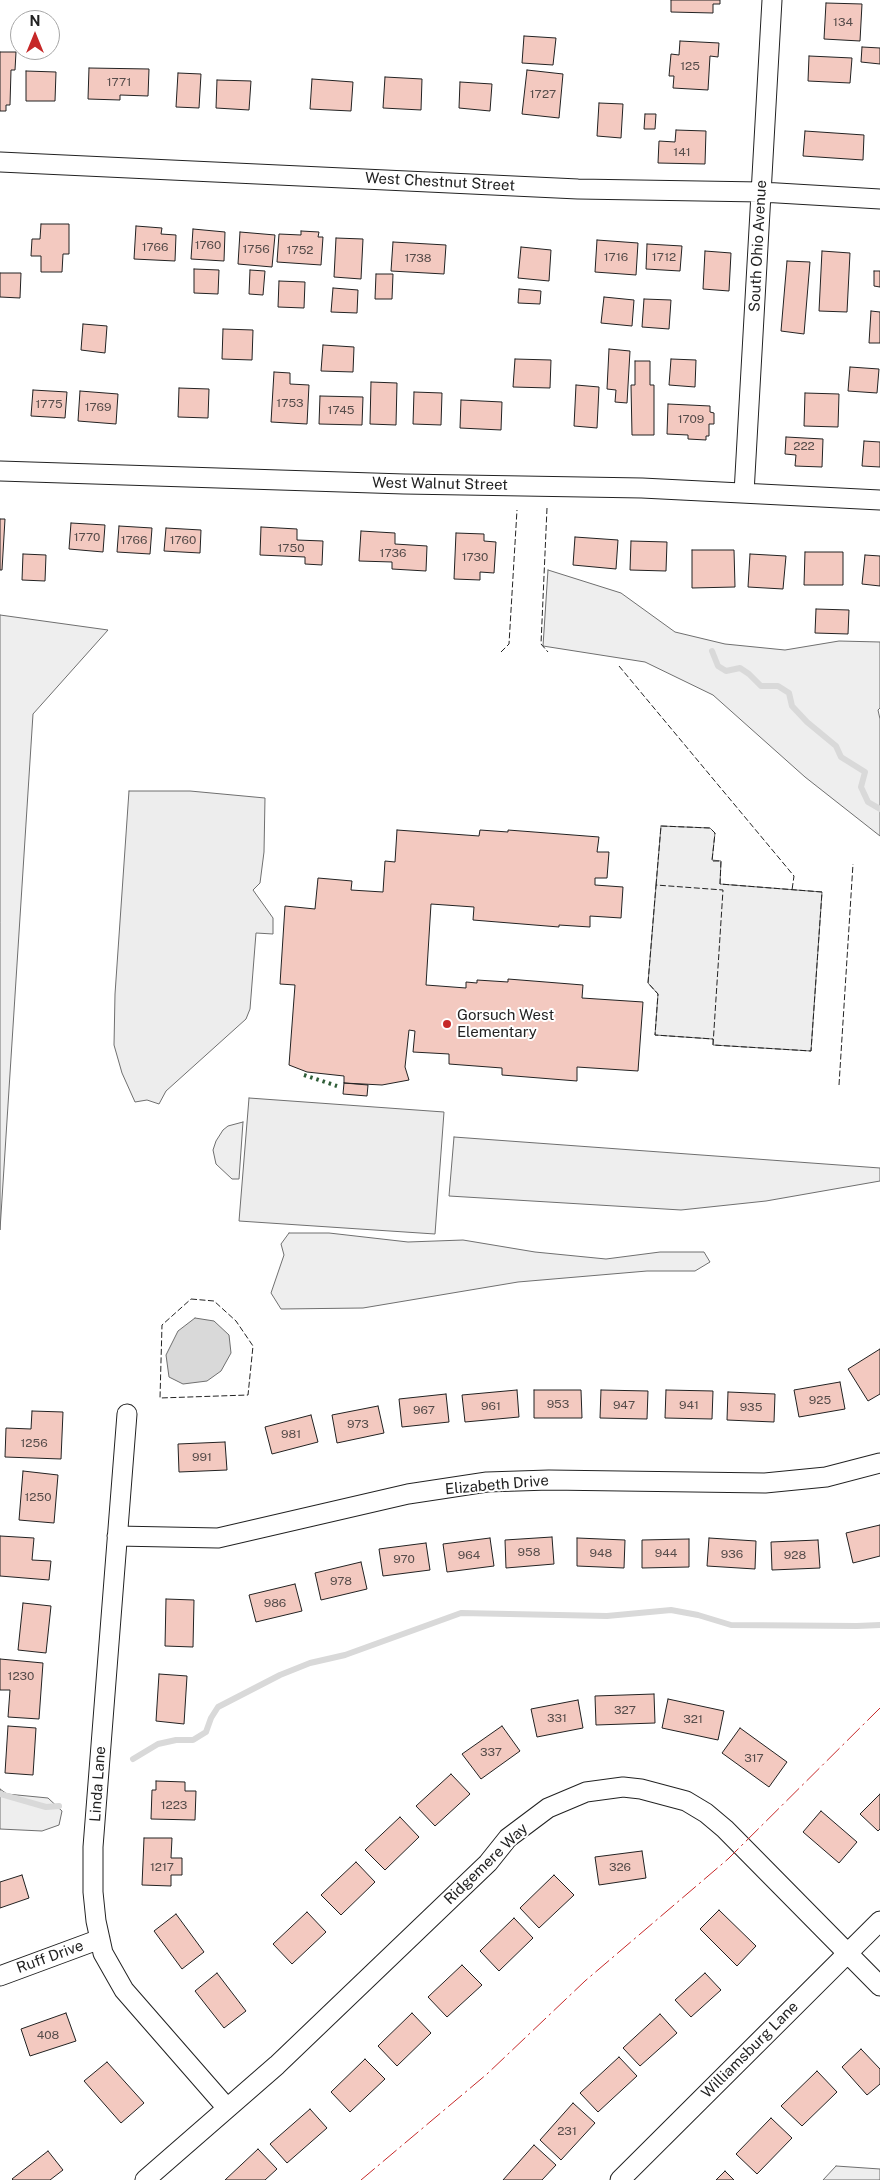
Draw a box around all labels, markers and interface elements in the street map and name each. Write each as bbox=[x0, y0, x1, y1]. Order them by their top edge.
north arrow bbox=[10, 10, 60, 60]
text: N bbox=[30, 13, 40, 29]
house number: 134 bbox=[833, 15, 853, 29]
house number: 125 bbox=[680, 59, 700, 73]
house number: 1771 bbox=[107, 75, 131, 89]
house number: 1727 bbox=[530, 87, 556, 101]
house number: 141 bbox=[673, 145, 691, 159]
street label: West Chestnut Street bbox=[364, 169, 516, 195]
street label: South Ohio Avenue bbox=[746, 179, 770, 313]
house number: 1760 bbox=[195, 238, 221, 252]
house number: 1766 bbox=[142, 240, 168, 254]
house number: 1756 bbox=[242, 242, 270, 256]
house number: 1752 bbox=[287, 243, 313, 257]
house number: 1716 bbox=[604, 250, 628, 264]
house number: 1712 bbox=[652, 250, 676, 264]
house number: 1738 bbox=[404, 251, 432, 265]
house number: 1753 bbox=[276, 396, 304, 410]
house number: 1775 bbox=[35, 397, 63, 411]
house number: 1769 bbox=[85, 400, 111, 414]
house number: 1745 bbox=[328, 403, 354, 417]
house number: 1709 bbox=[678, 412, 704, 426]
house number: 222 bbox=[793, 439, 815, 453]
street label: West Walnut Street bbox=[372, 474, 508, 494]
house number: 1770 bbox=[74, 530, 100, 544]
house number: 1766 bbox=[121, 533, 147, 547]
house number: 1760 bbox=[170, 533, 196, 547]
house number: 1750 bbox=[277, 541, 305, 555]
house number: 1736 bbox=[380, 546, 406, 560]
house number: 1730 bbox=[462, 550, 488, 564]
place label: Gorsuch West Elementary bbox=[457, 1006, 554, 1041]
marker: Gorsuch West Elementary bbox=[441, 1018, 453, 1030]
house number: 925 bbox=[809, 1393, 831, 1407]
house number: 953 bbox=[547, 1397, 569, 1411]
house number: 947 bbox=[613, 1398, 635, 1412]
house number: 941 bbox=[679, 1398, 699, 1412]
house number: 961 bbox=[481, 1399, 501, 1413]
house number: 935 bbox=[740, 1400, 762, 1414]
house number: 967 bbox=[413, 1403, 435, 1417]
house number: 973 bbox=[347, 1417, 369, 1431]
house number: 981 bbox=[281, 1427, 301, 1441]
house number: 1256 bbox=[20, 1436, 48, 1450]
house number: 991 bbox=[192, 1450, 212, 1464]
street label: Elizabeth Drive bbox=[444, 1472, 550, 1498]
house number: 1250 bbox=[24, 1490, 52, 1504]
house number: 958 bbox=[518, 1545, 540, 1559]
house number: 948 bbox=[590, 1546, 612, 1560]
house number: 944 bbox=[655, 1546, 677, 1560]
house number: 936 bbox=[721, 1547, 743, 1561]
house number: 964 bbox=[458, 1548, 480, 1562]
house number: 928 bbox=[784, 1548, 806, 1562]
house number: 970 bbox=[393, 1552, 415, 1566]
house number: 978 bbox=[330, 1574, 352, 1588]
house number: 986 bbox=[264, 1596, 286, 1610]
house number: 1230 bbox=[8, 1669, 34, 1683]
house number: 327 bbox=[614, 1703, 636, 1717]
house number: 331 bbox=[547, 1711, 567, 1725]
house number: 321 bbox=[683, 1712, 703, 1726]
house number: 337 bbox=[480, 1745, 502, 1759]
street label: Linda Lane bbox=[86, 1746, 110, 1822]
house number: 317 bbox=[744, 1751, 764, 1765]
house number: 1223 bbox=[161, 1798, 187, 1812]
street label: Ridgemere Way bbox=[440, 1820, 532, 1908]
house number: 1217 bbox=[150, 1860, 174, 1874]
house number: 326 bbox=[609, 1860, 631, 1874]
street label: Ruff Drive bbox=[14, 1937, 86, 1977]
street label: Williamsburg Lane bbox=[698, 1998, 802, 2102]
house number: 408 bbox=[37, 2028, 59, 2042]
house number: 231 bbox=[557, 2124, 577, 2138]

